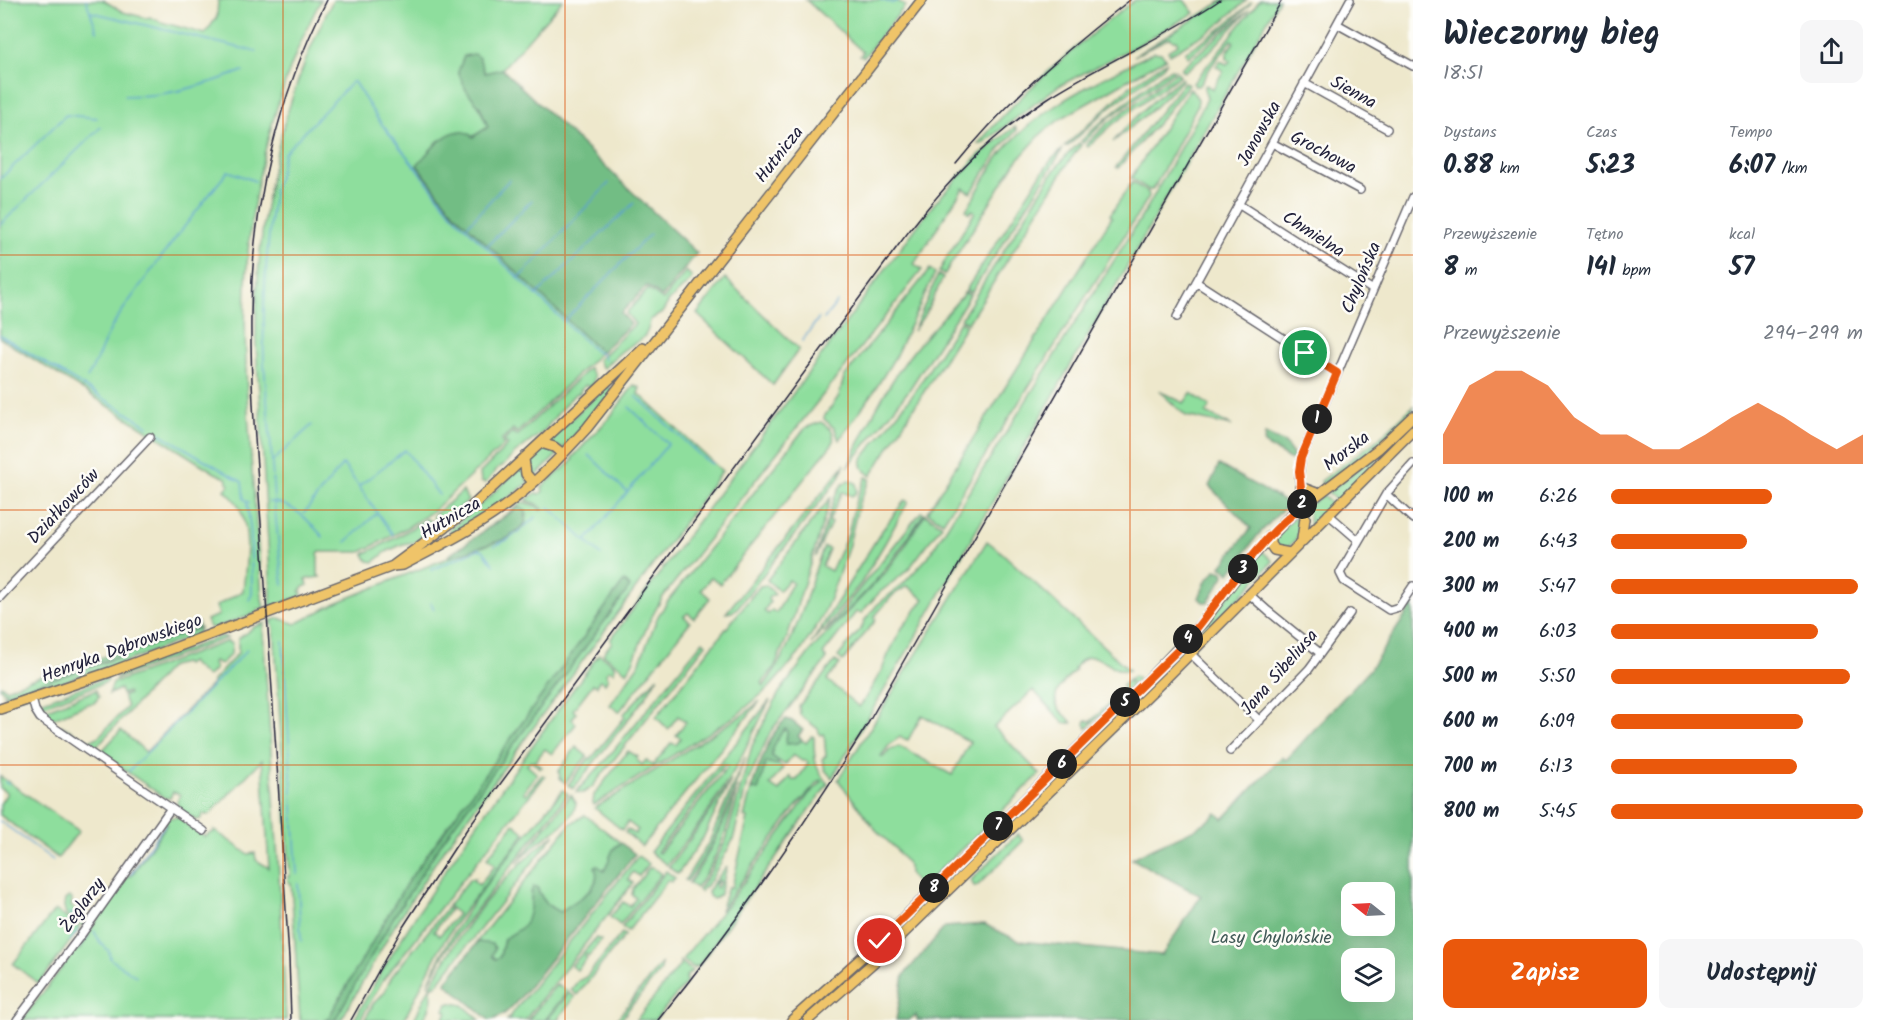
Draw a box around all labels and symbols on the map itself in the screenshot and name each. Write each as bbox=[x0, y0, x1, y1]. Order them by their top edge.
street label: Sienna bbox=[1324, 68, 1382, 118]
street label: Janowska bbox=[1230, 96, 1290, 172]
street label: Hutnicza bbox=[748, 120, 812, 190]
street label: Grochowa bbox=[1285, 123, 1361, 183]
street label: Chmielna bbox=[1276, 204, 1350, 266]
street label: Chylońska bbox=[1334, 238, 1390, 318]
pin bbox=[1279, 327, 1330, 378]
pin: 1 bbox=[1302, 404, 1332, 434]
street label: Morska bbox=[1317, 424, 1377, 480]
street label: Działkowców bbox=[21, 461, 108, 552]
pin: 2 bbox=[1287, 489, 1317, 519]
street label: Hutnicza bbox=[415, 490, 487, 548]
pin: 3 bbox=[1228, 554, 1258, 584]
street label: Henryka Dąbrowskiego bbox=[38, 606, 206, 692]
street label: Jana Sibeliusa bbox=[1234, 623, 1326, 723]
pin: 4 bbox=[1173, 624, 1203, 654]
pin: 5 bbox=[1110, 687, 1140, 717]
pin: 6 bbox=[1047, 749, 1077, 779]
pin: 7 bbox=[983, 811, 1013, 841]
street label: Żeglarzy bbox=[53, 872, 114, 940]
pin: 8 bbox=[919, 873, 949, 903]
north arrow bbox=[1341, 882, 1395, 936]
pin bbox=[854, 915, 905, 966]
park label: Lasy Chylońskie bbox=[1210, 924, 1332, 953]

